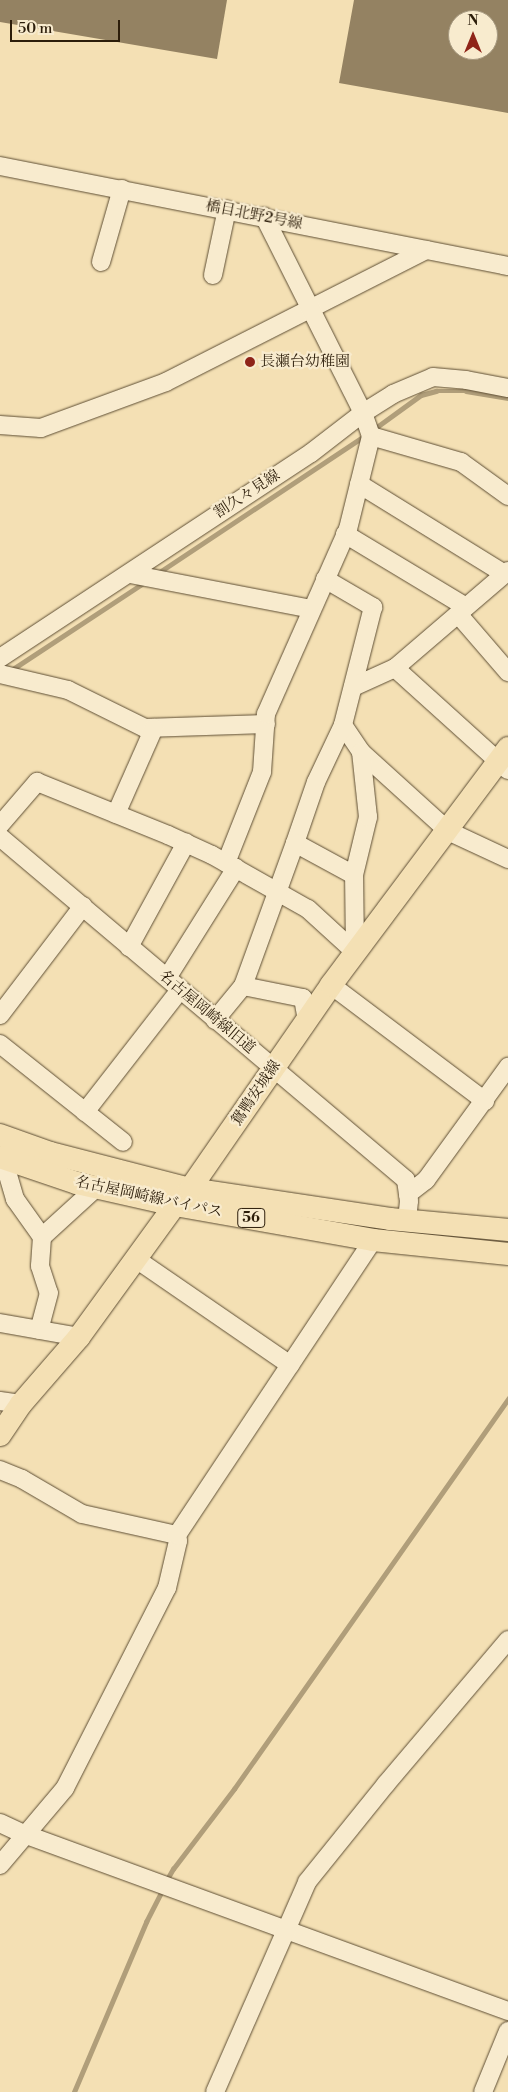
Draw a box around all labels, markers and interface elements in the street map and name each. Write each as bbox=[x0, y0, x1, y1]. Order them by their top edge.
scale bar bbox=[12, 10, 122, 42]
north arrow bbox=[448, 10, 498, 60]
text: N bbox=[467, 12, 479, 30]
text: 50 m bbox=[18, 19, 52, 38]
street label: 橋目北野2号線 bbox=[204, 197, 304, 233]
place label: 長瀬台幼稚園 bbox=[260, 353, 350, 371]
marker: 長瀬台幼稚園 bbox=[244, 356, 256, 368]
street label: 割久々見線 bbox=[211, 466, 283, 522]
street label: 名古屋岡崎線旧道 bbox=[155, 967, 259, 1057]
street label: 鴛鴨安城線 bbox=[228, 1057, 284, 1129]
street label: 名古屋岡崎線バイパス bbox=[74, 1173, 224, 1221]
road number: 56 bbox=[237, 1206, 265, 1230]

